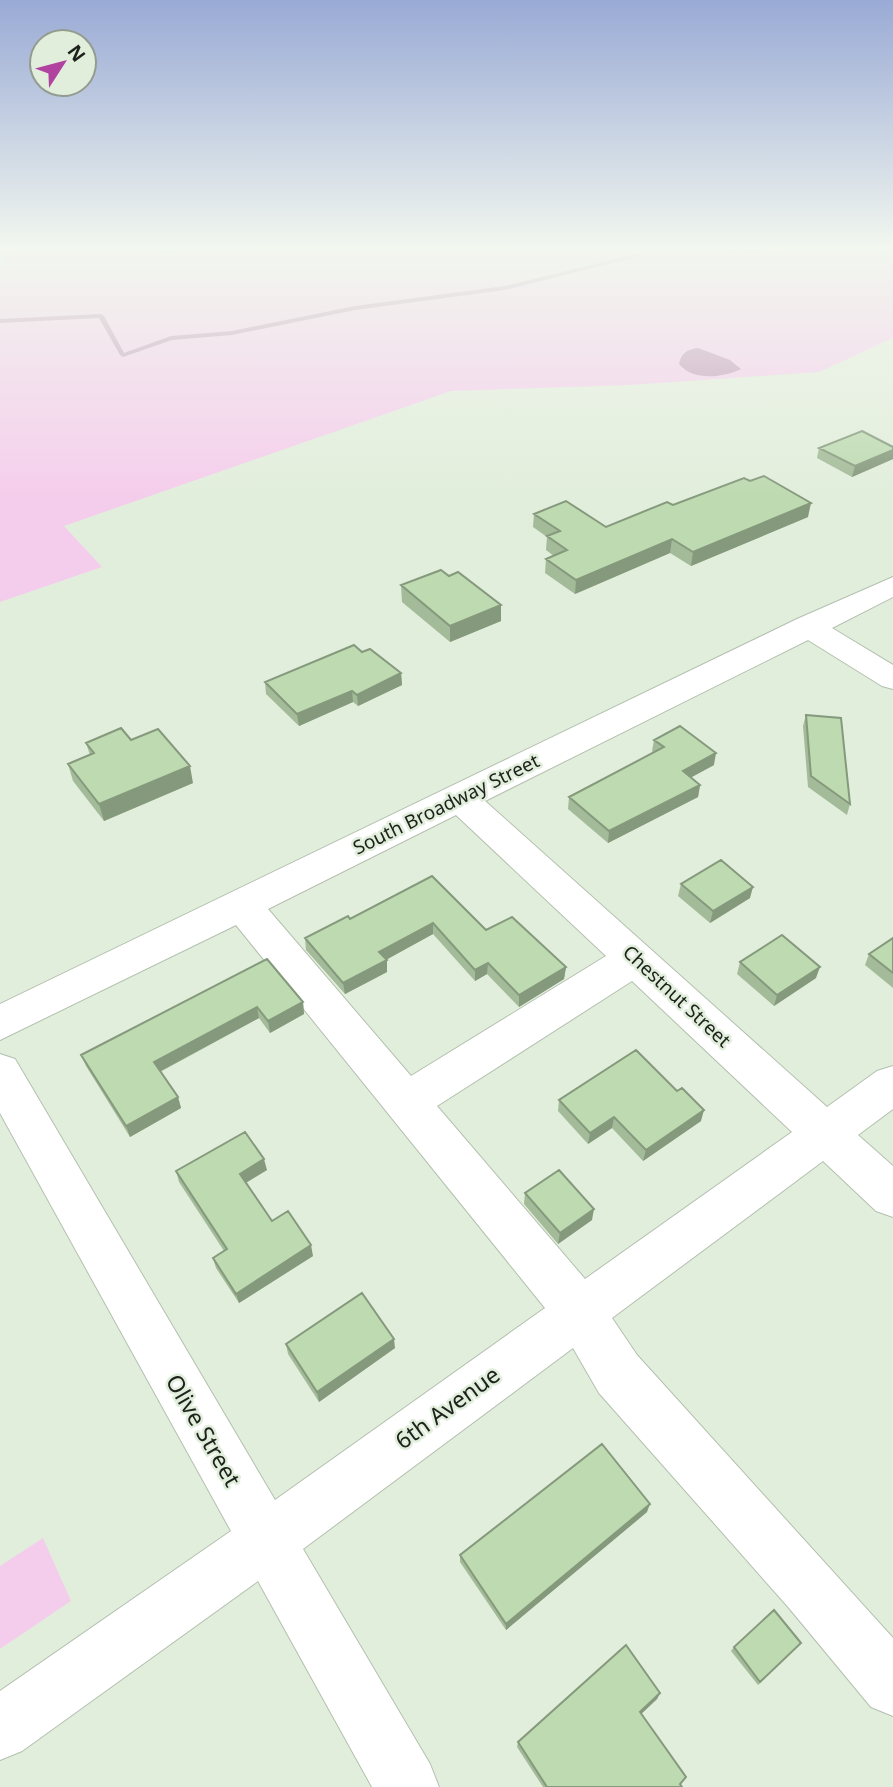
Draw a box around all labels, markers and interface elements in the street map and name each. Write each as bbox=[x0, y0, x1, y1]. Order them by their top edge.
north arrow bbox=[28, 28, 98, 98]
text: N bbox=[62, 39, 92, 67]
street label: South Broadway Street bbox=[349, 748, 544, 860]
street label: Chestnut Street bbox=[617, 939, 737, 1053]
street label: 6th Avenue bbox=[388, 1358, 506, 1456]
street label: Olive Street bbox=[159, 1368, 249, 1492]

